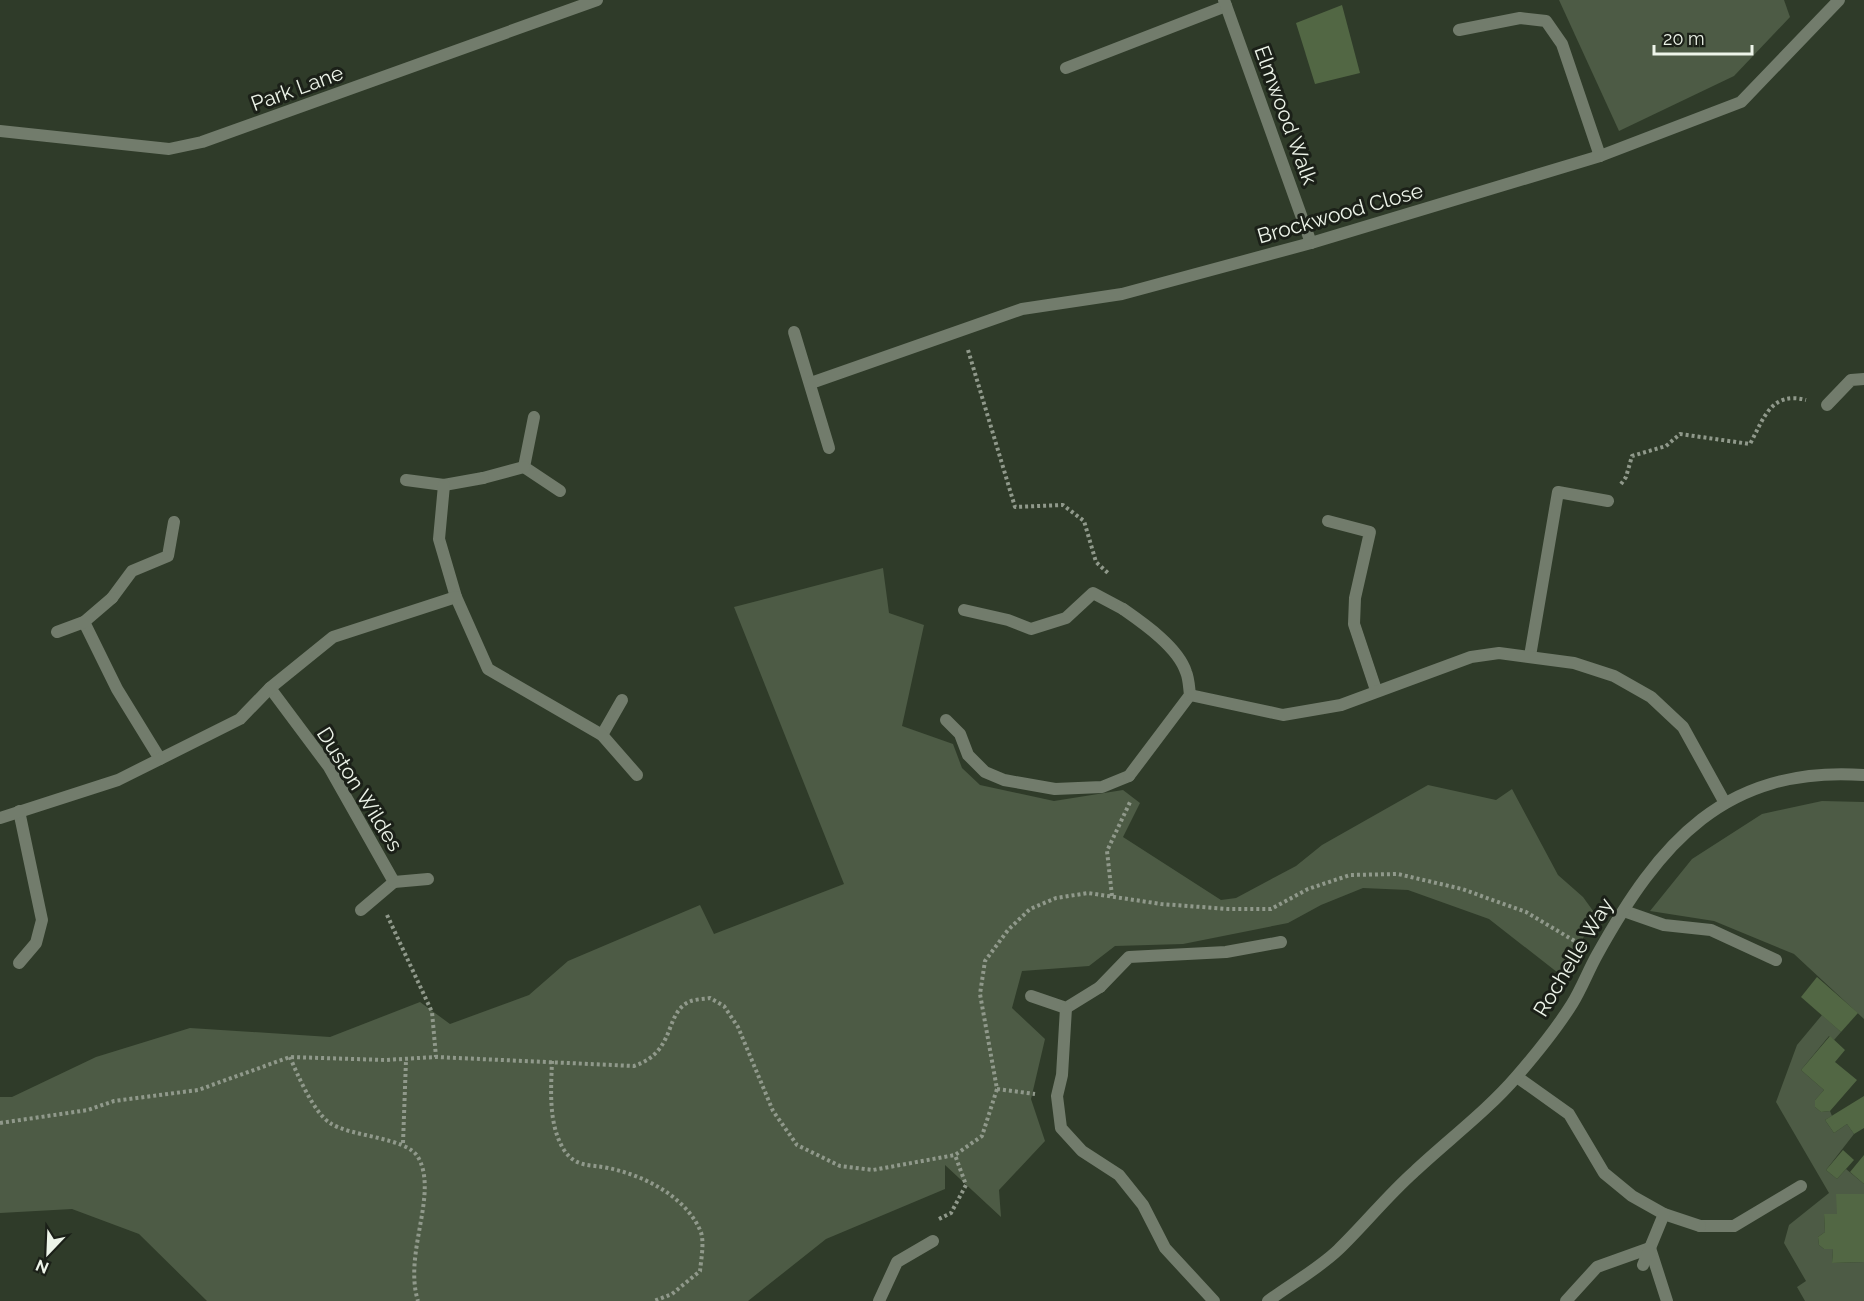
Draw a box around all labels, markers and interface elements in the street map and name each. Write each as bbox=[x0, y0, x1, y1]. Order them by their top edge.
scale bar bbox=[1654, 18, 1752, 56]
text: 20 m bbox=[1663, 28, 1705, 49]
street label: Elmwood Walk bbox=[1249, 42, 1323, 188]
street label: Park Lane bbox=[247, 60, 347, 116]
street label: Brockwood Close bbox=[1254, 177, 1426, 249]
street label: Duston Wildes bbox=[312, 722, 408, 856]
street label: Rochelle Way bbox=[1528, 893, 1618, 1021]
north arrow bbox=[18, 1223, 78, 1283]
text: N bbox=[33, 1255, 52, 1277]

